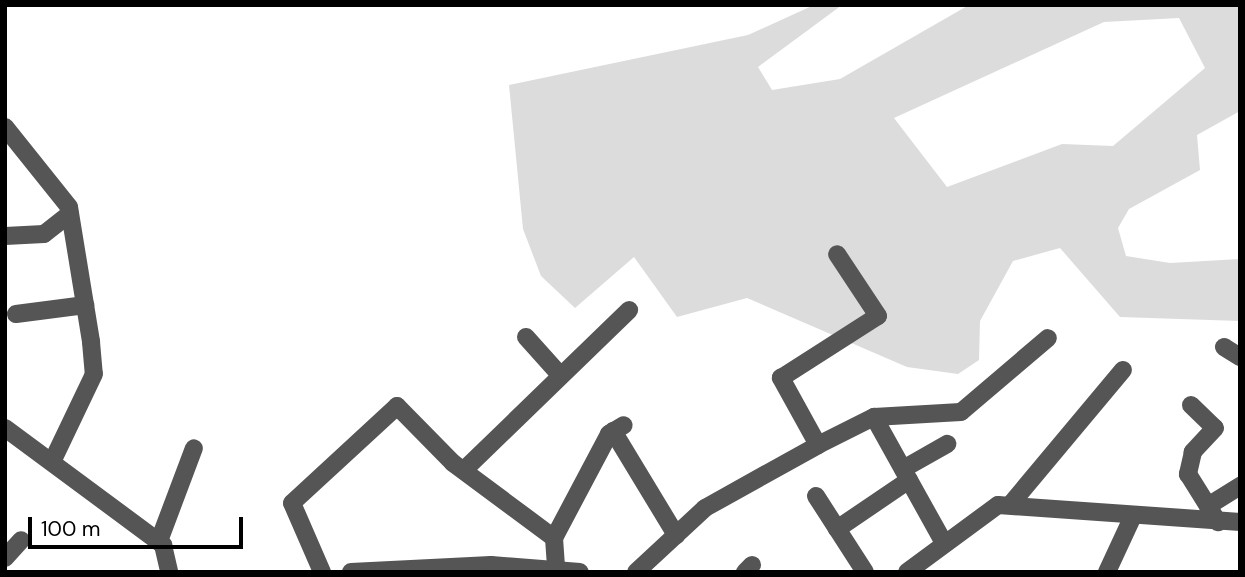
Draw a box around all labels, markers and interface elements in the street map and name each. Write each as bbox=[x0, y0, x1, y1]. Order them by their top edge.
scale bar bbox=[32, 504, 247, 548]
text: 100 m bbox=[41, 515, 101, 543]

